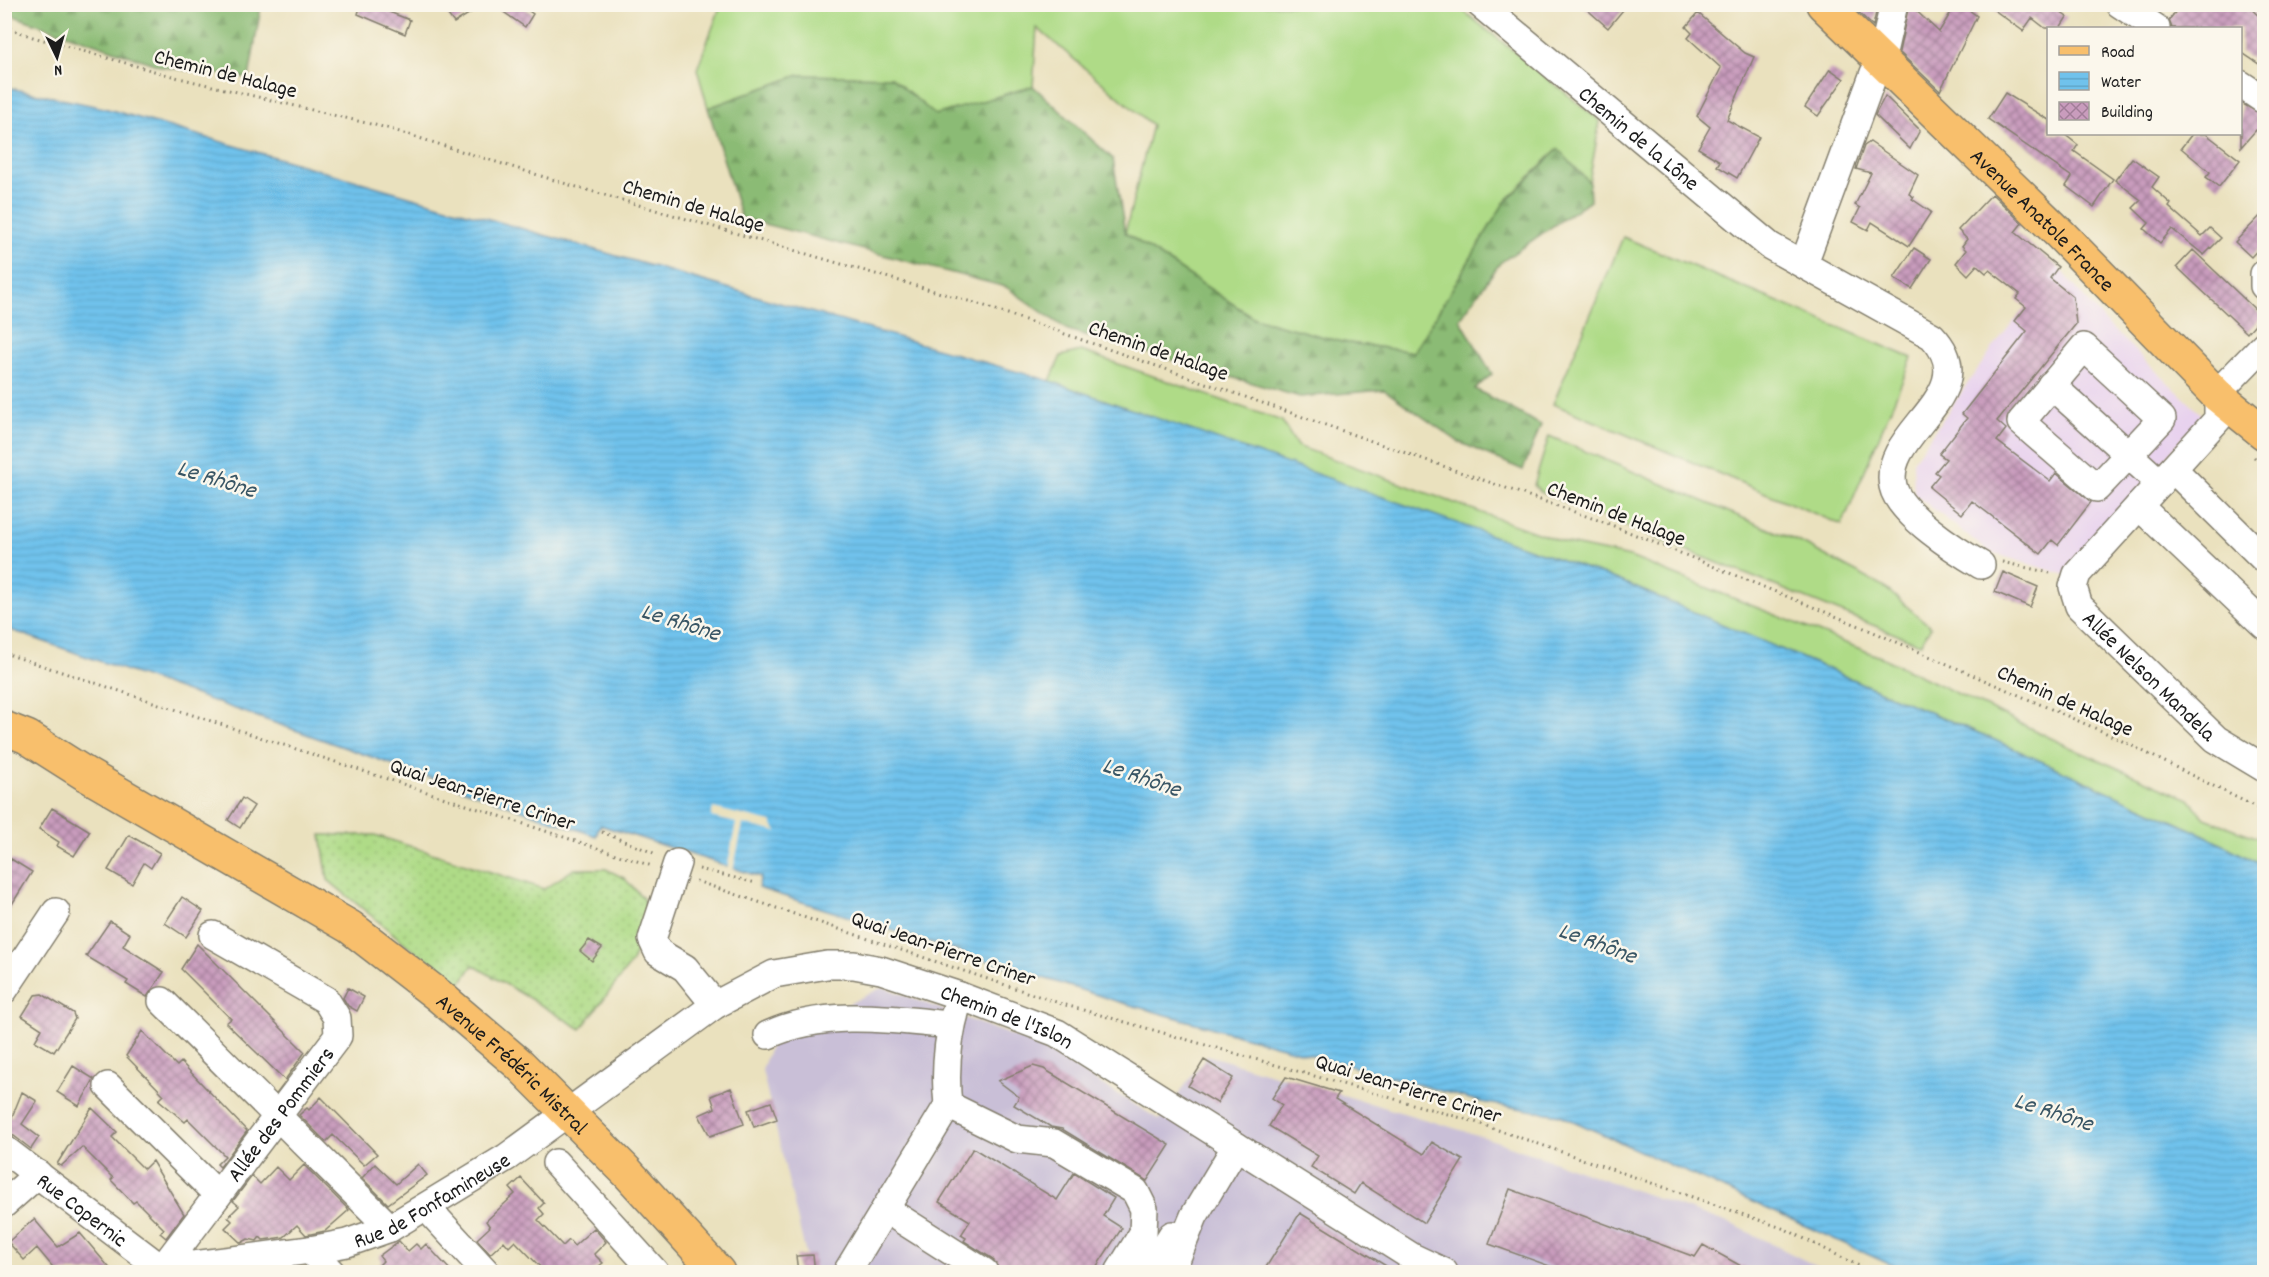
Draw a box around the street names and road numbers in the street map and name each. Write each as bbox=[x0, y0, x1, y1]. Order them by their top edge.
street label: Chemin de Halage bbox=[150, 43, 300, 108]
street label: Chemin de la Lône bbox=[1570, 80, 1705, 200]
street label: Avenue Anatole France bbox=[1962, 143, 2120, 300]
street label: Chemin de Halage bbox=[618, 172, 768, 242]
street label: Chemin de Halage bbox=[1084, 314, 1232, 391]
street label: Chemin de Halage bbox=[1542, 475, 1690, 556]
street label: Allée Nelson Mandela bbox=[2074, 605, 2222, 750]
street label: Chemin de Halage bbox=[1991, 658, 2138, 746]
street label: Quai Jean-Pierre Criner bbox=[385, 752, 579, 841]
street label: Quai Jean-Pierre Criner bbox=[846, 904, 1040, 997]
street label: Chemin de l'Islon bbox=[936, 979, 1079, 1059]
street label: Avenue Frédéric Mistral bbox=[428, 988, 593, 1143]
street label: Allée des Pommiers bbox=[221, 1041, 344, 1190]
street label: Quai Jean-Pierre Criner bbox=[1311, 1047, 1506, 1134]
street label: Rue de Fonfamineuse bbox=[350, 1146, 517, 1258]
street label: Rue Copernic bbox=[29, 1167, 133, 1256]

